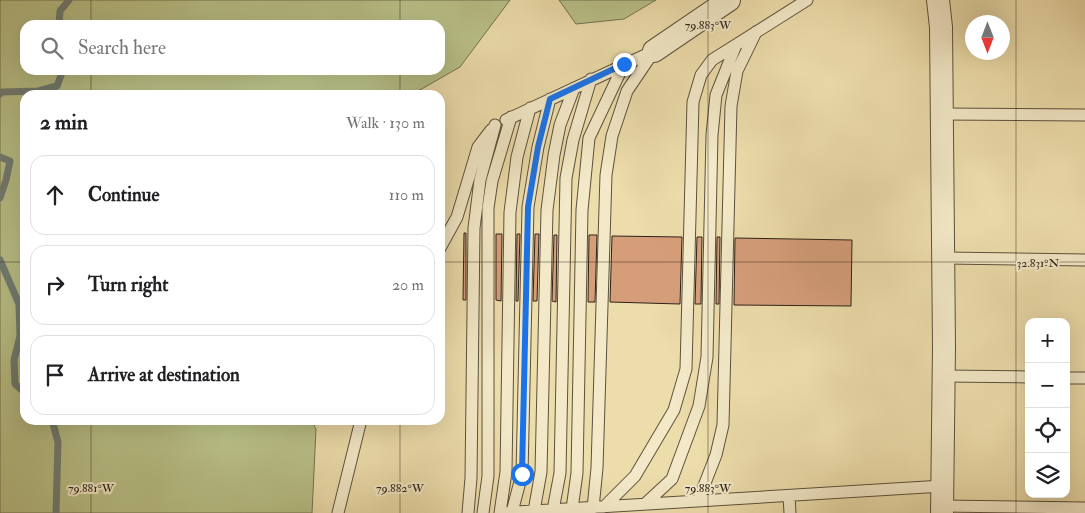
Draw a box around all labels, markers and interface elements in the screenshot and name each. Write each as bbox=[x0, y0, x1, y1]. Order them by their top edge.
north arrow bbox=[965, 15, 1010, 60]
text: 79.883°W bbox=[685, 18, 732, 33]
search box bbox=[20, 20, 445, 75]
icon: search bbox=[38, 34, 66, 62]
text: Search here bbox=[78, 36, 166, 60]
route end bbox=[613, 53, 636, 76]
text: 2 min bbox=[40, 109, 88, 136]
text: Walk · 130 m bbox=[346, 113, 425, 133]
icon: ahead bbox=[41, 181, 69, 209]
text: Continue bbox=[88, 183, 159, 207]
text: 110 m bbox=[389, 185, 424, 205]
text: 32.831°N bbox=[1017, 256, 1060, 271]
icon: right bbox=[41, 271, 69, 299]
text: Turn right bbox=[88, 273, 168, 297]
text: 20 m bbox=[392, 275, 424, 295]
map controls bbox=[1025, 318, 1070, 498]
button: + bbox=[1025, 318, 1070, 363]
icon: arrive bbox=[41, 361, 69, 389]
text: Arrive at destination bbox=[88, 363, 240, 387]
button: − bbox=[1025, 363, 1070, 408]
button: locate bbox=[1025, 408, 1070, 453]
button: layers bbox=[1025, 453, 1070, 498]
route start bbox=[511, 463, 534, 486]
text: 79.881°W bbox=[68, 481, 115, 496]
text: 79.882°W bbox=[376, 481, 425, 496]
text: 79.883°W bbox=[685, 481, 732, 496]

